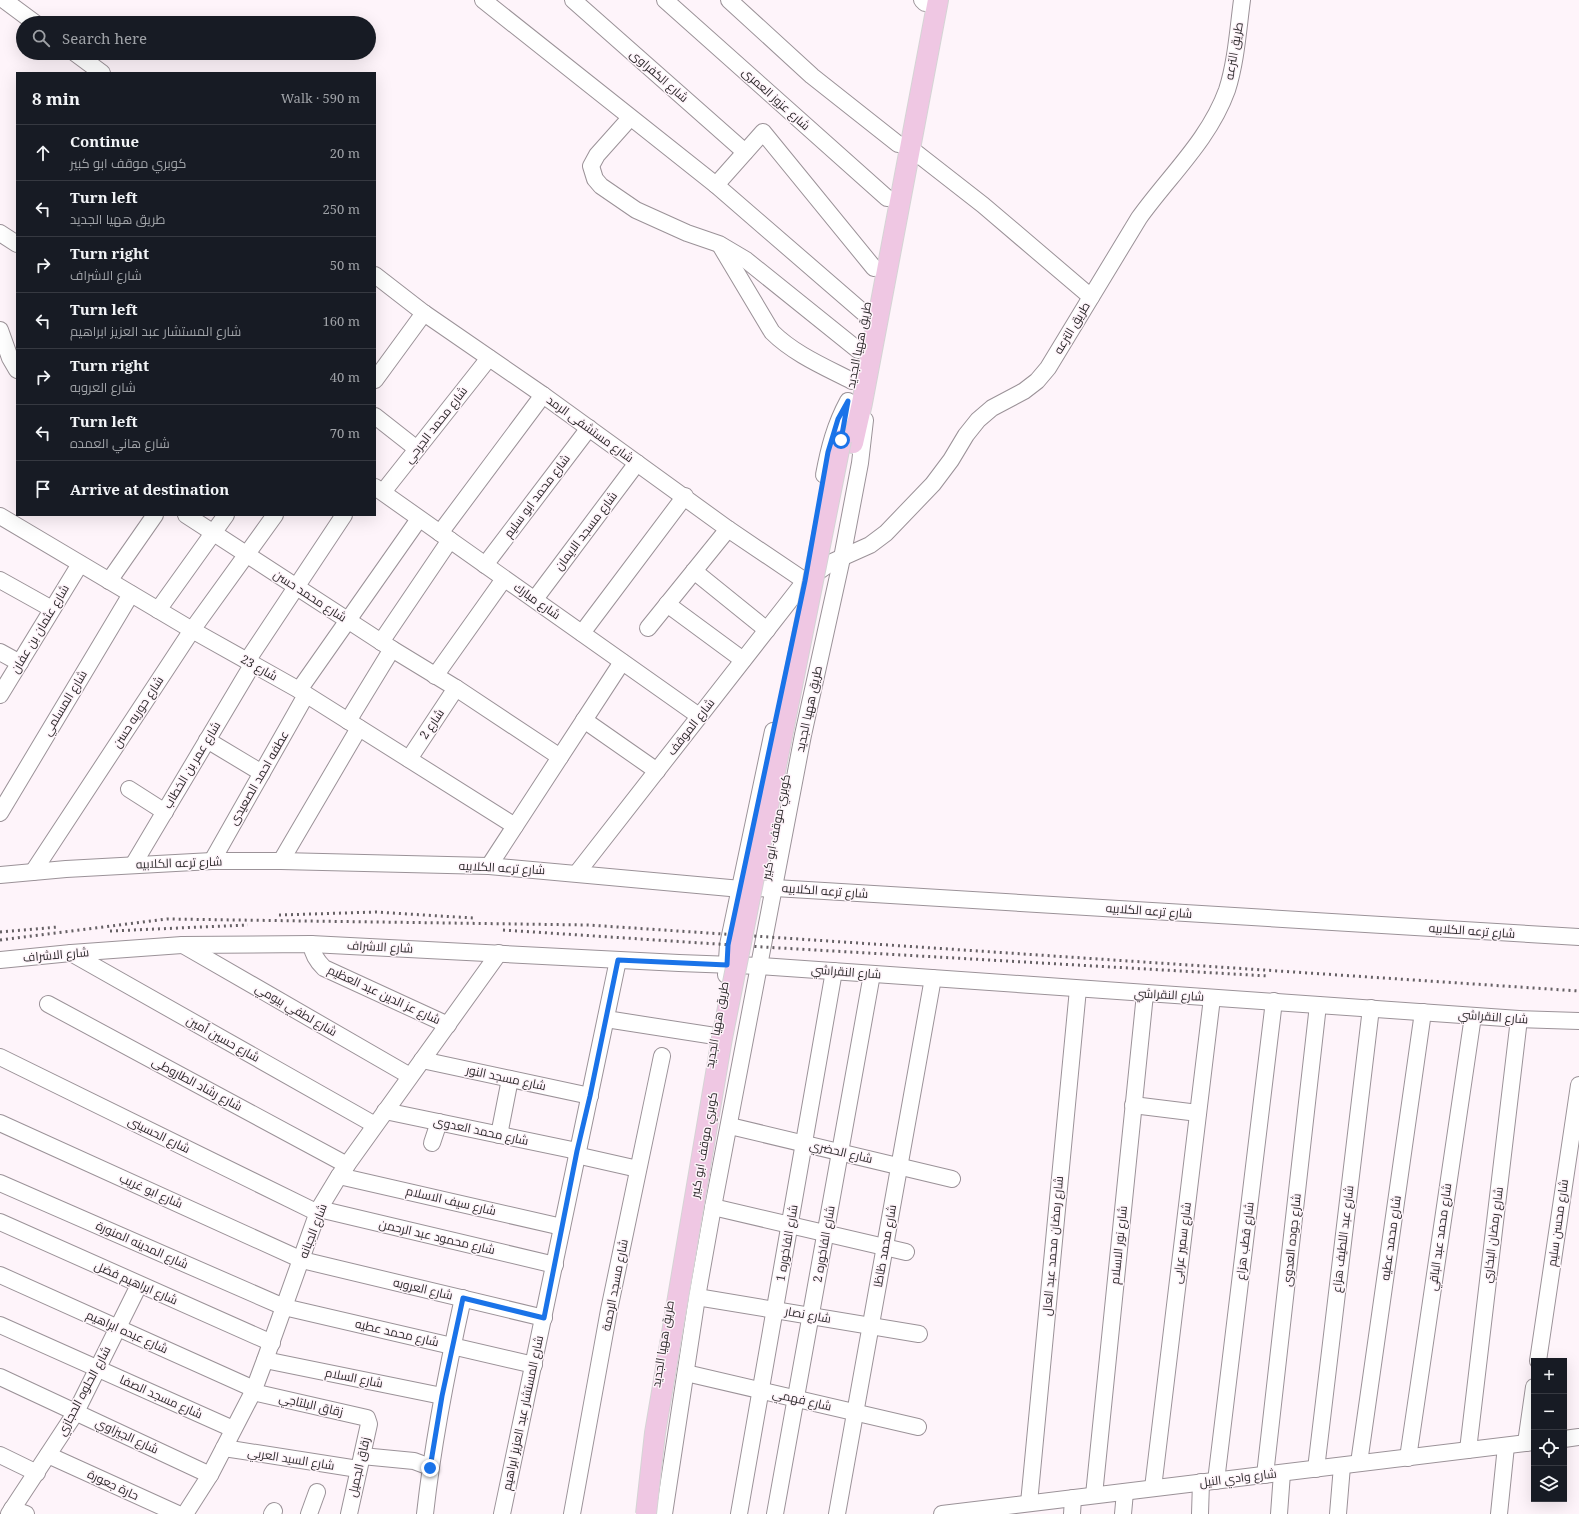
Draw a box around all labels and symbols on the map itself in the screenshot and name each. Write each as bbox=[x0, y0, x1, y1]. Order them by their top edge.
street label: طريق الترعه bbox=[1220, 21, 1247, 81]
street label: شارع الكفراوى bbox=[626, 45, 692, 106]
street label: شارع عزوز العمرى bbox=[739, 63, 814, 134]
street label: طريق الترعه bbox=[1049, 298, 1094, 357]
street label: طريق ههيا الجديد bbox=[842, 300, 875, 390]
street label: شارع محمد الجرحي bbox=[400, 383, 473, 468]
street label: شارع مستشفى الرمد bbox=[543, 391, 637, 466]
route start bbox=[832, 431, 850, 449]
street label: شارع محمد ابو سليم bbox=[500, 450, 574, 541]
street label: شارع مسجد الايمان bbox=[550, 488, 621, 574]
street label: شارع محمد حسن bbox=[270, 566, 350, 626]
street label: شارع مبارك bbox=[510, 578, 564, 623]
street label: شارع عثمان بن عفان bbox=[6, 581, 73, 676]
street label: شارع 23 bbox=[238, 650, 281, 685]
street label: طريق ههيا الجديد bbox=[791, 664, 826, 754]
street label: شارع المسلمي bbox=[38, 667, 93, 740]
street label: شارع حوريه حسن bbox=[108, 672, 167, 751]
street label: شارع الموقف bbox=[663, 695, 718, 759]
street label: شارع 2 bbox=[415, 705, 448, 742]
street label: شارع عمر بن الخطاب bbox=[159, 718, 224, 811]
street label: عطفه احمد الصعيدى bbox=[225, 727, 293, 828]
street label: كوبري موقف ابو كبير bbox=[757, 773, 796, 883]
street label: شارع ترعه الكلابيه bbox=[135, 852, 223, 873]
street label: شارع ترعه الكلابيه bbox=[458, 857, 546, 878]
street label: شارع ترعه الكلابيه bbox=[781, 879, 869, 902]
street label: شارع ترعه الكلابيه bbox=[1105, 899, 1193, 922]
street label: شارع ترعه الكلابيه bbox=[1428, 919, 1516, 942]
street label: شارع الاشراف bbox=[346, 936, 414, 957]
street label: شارع الاشراف bbox=[22, 943, 90, 966]
street label: شارع عز الدين عبد العظيم bbox=[325, 961, 443, 1028]
street label: شارع النقراشي bbox=[810, 961, 882, 984]
street label: شارع لطفي بيومي bbox=[251, 979, 340, 1042]
street label: طريق ههيا الجديد bbox=[700, 980, 733, 1070]
street label: شارع النقراشي bbox=[1133, 984, 1205, 1007]
street label: شارع النقراشي bbox=[1457, 1006, 1529, 1029]
street label: شارع حسين أمين bbox=[184, 1011, 263, 1066]
street label: شارع رشاد الطاروطى bbox=[149, 1053, 246, 1115]
street label: شارع مسجد النور bbox=[464, 1061, 548, 1094]
street label: كوبري موقف ابو كبير bbox=[686, 1091, 723, 1201]
street label: شارع الحسينى bbox=[125, 1112, 193, 1157]
street label: شارع محمد العدوى bbox=[432, 1112, 530, 1149]
street label: شارع الحضري bbox=[807, 1136, 874, 1169]
street label: شارع ابو غريب bbox=[117, 1169, 186, 1212]
street label: شارع رمضان محمد عبد العال bbox=[1038, 1175, 1067, 1317]
street label: شارع محسن سليم bbox=[1543, 1178, 1572, 1268]
street label: شارع سيف الاسلام bbox=[404, 1182, 498, 1219]
street label: شارع محمد عبد الباقي bbox=[1424, 1182, 1457, 1292]
street label: شارع عبد اللطيف هزاع bbox=[1327, 1184, 1358, 1294]
street label: شارع رمضان البخاري bbox=[1478, 1186, 1509, 1284]
street label: شارع جوده العدوى bbox=[1278, 1192, 1305, 1287]
street label: شارع محمد عطيه bbox=[1376, 1194, 1405, 1281]
street label: شارع الجبانه bbox=[294, 1201, 331, 1261]
street label: شارع سمير عرابى bbox=[1168, 1201, 1195, 1285]
street label: شارع قطب هزاع bbox=[1231, 1201, 1258, 1281]
street label: شارع الفاخوره 1 bbox=[771, 1203, 802, 1283]
street label: شارع محمد ظاظا bbox=[869, 1203, 900, 1289]
street label: شارع الفاخوره 2 bbox=[808, 1204, 839, 1284]
street label: شارع نور الاسلام bbox=[1106, 1205, 1131, 1285]
street label: شارع محمود عبد الرحمن bbox=[377, 1215, 497, 1258]
street label: شارع المدينه المنورة bbox=[93, 1217, 191, 1273]
street label: شارع مسجد الرحمة bbox=[597, 1238, 632, 1332]
street label: شارع ابراهيم فضل bbox=[92, 1257, 181, 1309]
street label: شارع العروبه bbox=[392, 1273, 455, 1304]
street label: طريق ههيا الجديد bbox=[647, 1299, 678, 1389]
street label: شارع نصار bbox=[783, 1302, 833, 1327]
street label: شارع عبده ابراهيم bbox=[84, 1306, 171, 1357]
street label: شارع محمد عطيه bbox=[354, 1315, 441, 1350]
street label: شارع المستشار عبد العزيز ابراهيم bbox=[498, 1334, 547, 1492]
street label: شارع الحلوه الحجازي bbox=[53, 1343, 116, 1440]
street label: شارع السلام bbox=[324, 1364, 385, 1391]
street label: شارع مسجد الصفا bbox=[117, 1371, 205, 1422]
street label: شارع فهمي bbox=[770, 1384, 833, 1417]
street label: زقاق البلتاجي bbox=[277, 1389, 345, 1422]
street label: شارع الجيزاوي bbox=[92, 1414, 162, 1459]
street label: زقاق الجميل bbox=[343, 1435, 374, 1499]
street label: شارع السيد العربي bbox=[246, 1443, 336, 1476]
route end bbox=[421, 1459, 439, 1477]
street label: شارع وادي النيل bbox=[1198, 1464, 1278, 1493]
street label: حارة جعورة bbox=[85, 1465, 142, 1504]

